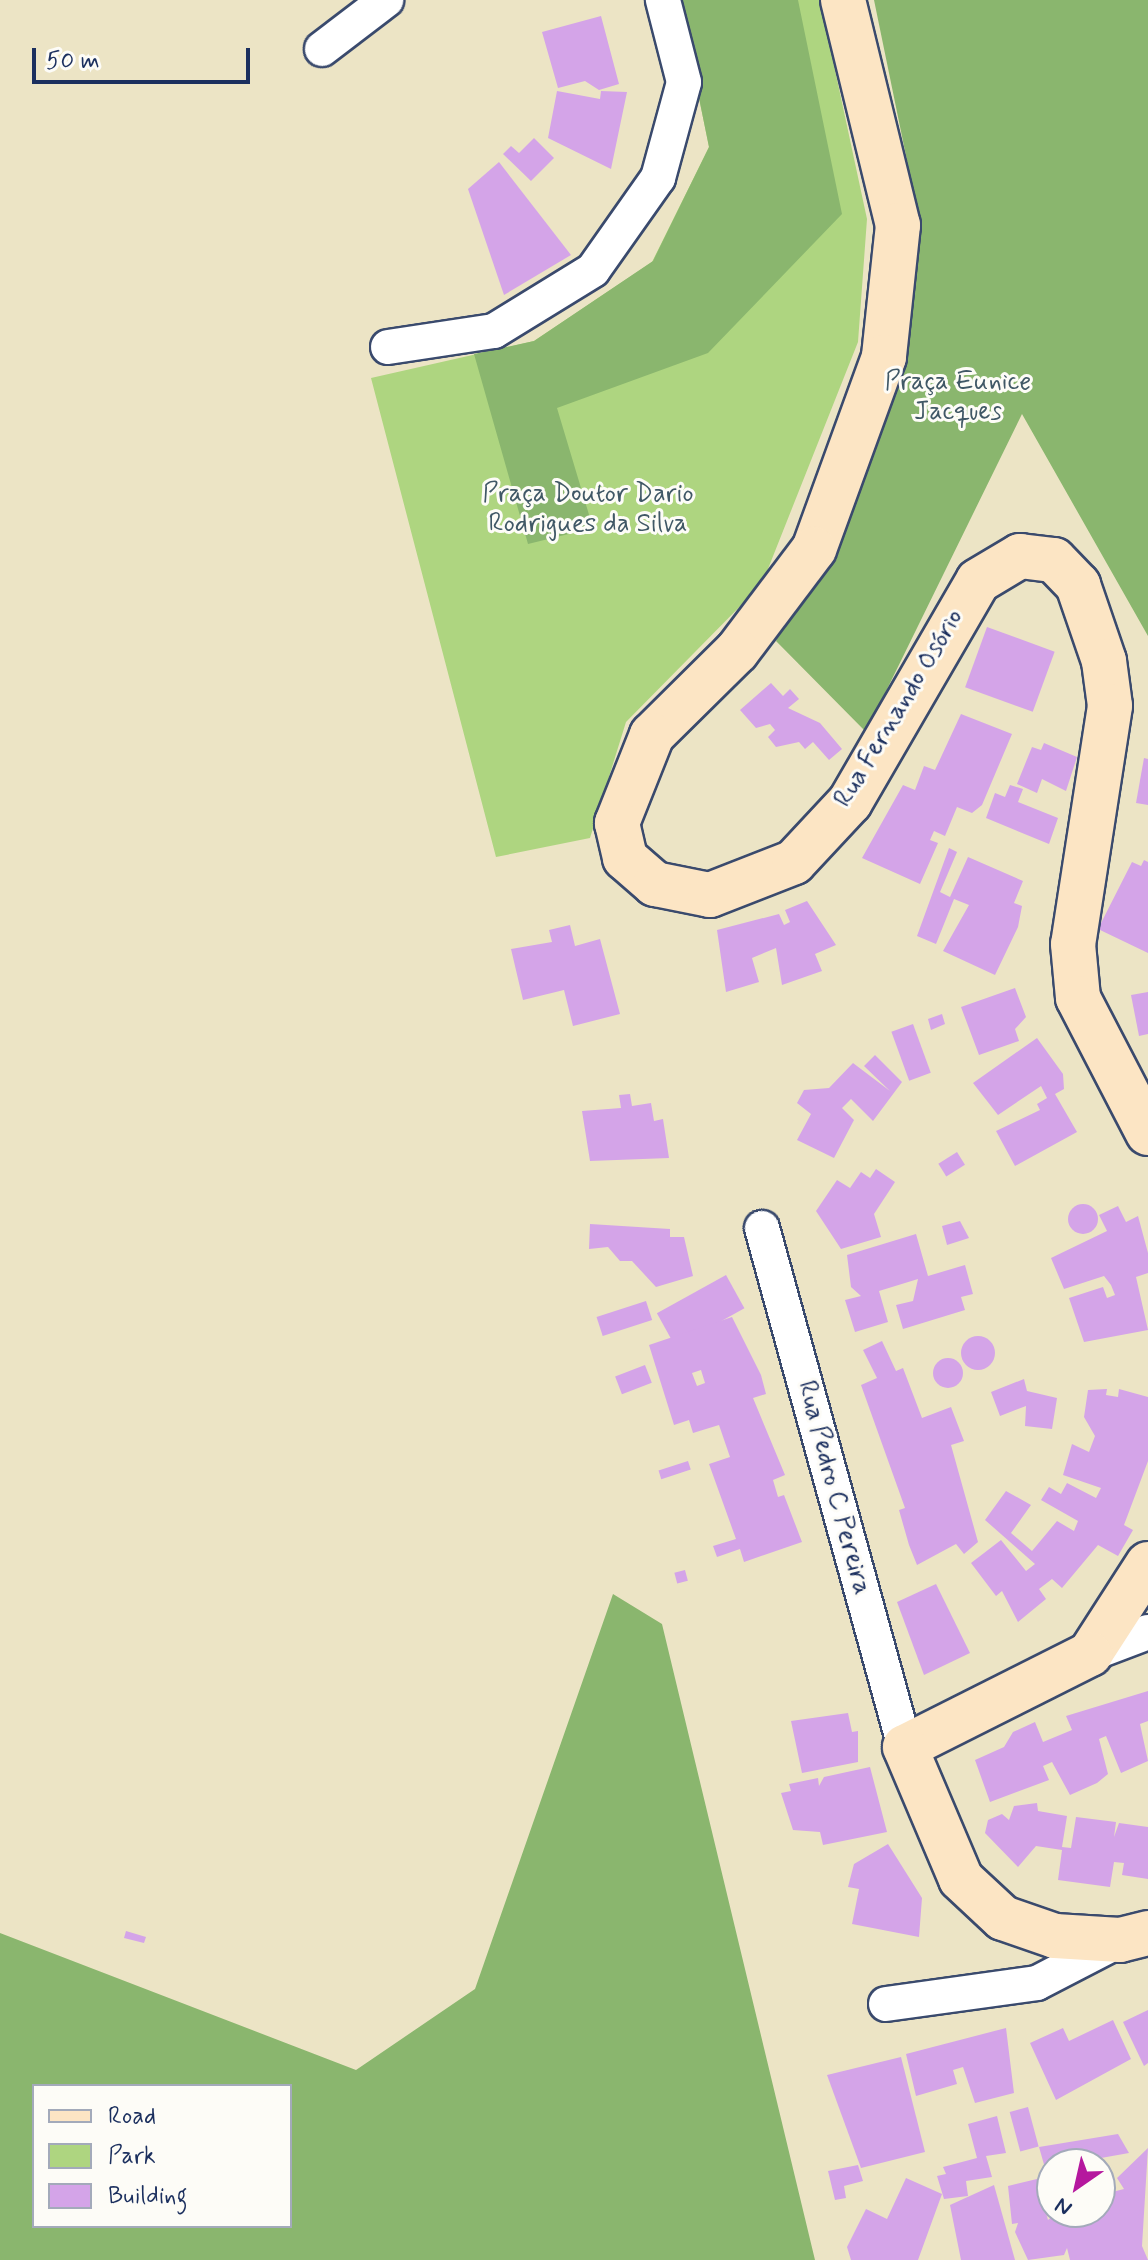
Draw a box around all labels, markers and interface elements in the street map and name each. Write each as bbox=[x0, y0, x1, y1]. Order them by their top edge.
scale bar bbox=[36, 32, 254, 82]
text: 50 m bbox=[46, 46, 100, 77]
park label: Praça Eunice Jacques bbox=[888, 367, 1028, 428]
park label: Praça Doutor Dario Rodrigues da Silva bbox=[486, 479, 690, 540]
street label: Rua Fernando Osório bbox=[829, 604, 971, 814]
street label: Rua Pedro C Pereira bbox=[790, 1379, 876, 1597]
legend bbox=[32, 2084, 292, 2228]
text: Road bbox=[108, 2101, 156, 2132]
text: Park bbox=[108, 2141, 156, 2172]
north arrow bbox=[1036, 2148, 1116, 2228]
text: Building bbox=[108, 2181, 188, 2212]
text: N bbox=[1050, 2191, 1078, 2222]

